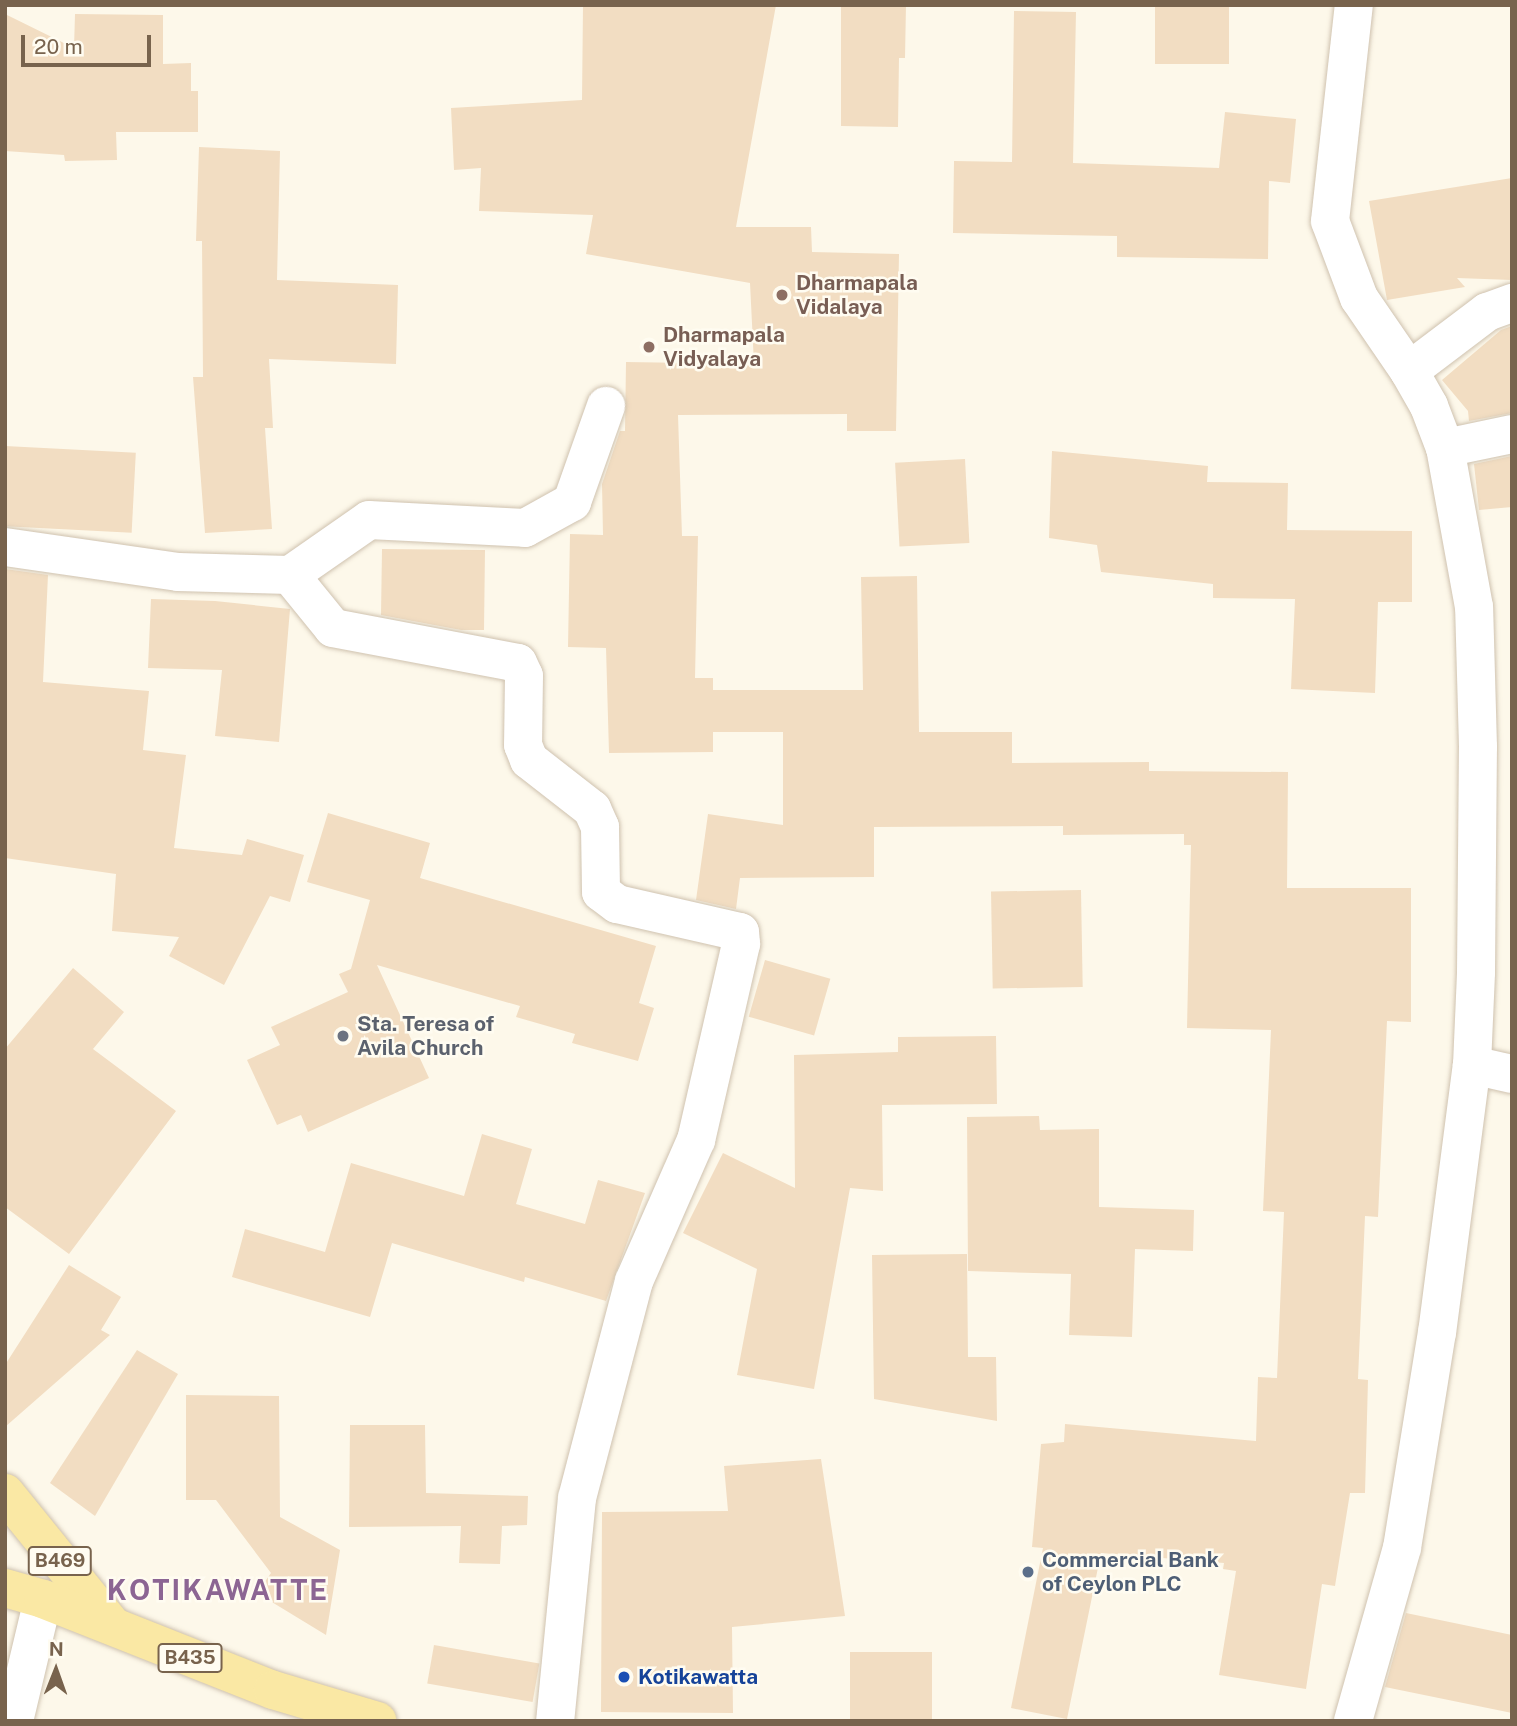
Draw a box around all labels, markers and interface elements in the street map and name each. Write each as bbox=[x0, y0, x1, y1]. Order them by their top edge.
scale bar bbox=[24, 21, 154, 65]
text: 20 m bbox=[34, 34, 83, 59]
place label: Dharmapala Vidalaya bbox=[796, 270, 918, 320]
marker: Dharmapala Vidalaya bbox=[774, 287, 790, 303]
place label: Dharmapala Vidyalaya bbox=[663, 322, 785, 372]
marker: Dharmapala Vidyalaya bbox=[641, 339, 657, 355]
place label: Sta. Teresa of Avila Church bbox=[357, 1011, 494, 1061]
marker: Sta. Teresa of Avila Church bbox=[335, 1028, 351, 1044]
road number: B469 bbox=[27, 1546, 93, 1576]
place label: Commercial Bank of Ceylon PLC bbox=[1042, 1547, 1219, 1597]
marker: Commercial Bank of Ceylon PLC bbox=[1020, 1564, 1036, 1580]
district label: KOTIKAWATTE bbox=[108, 1573, 328, 1607]
north arrow bbox=[21, 1635, 91, 1705]
text: N bbox=[49, 1638, 64, 1660]
road number: B435 bbox=[157, 1642, 223, 1674]
place label: Kotikawatta bbox=[638, 1664, 758, 1690]
marker: Kotikawatta bbox=[616, 1669, 632, 1685]

